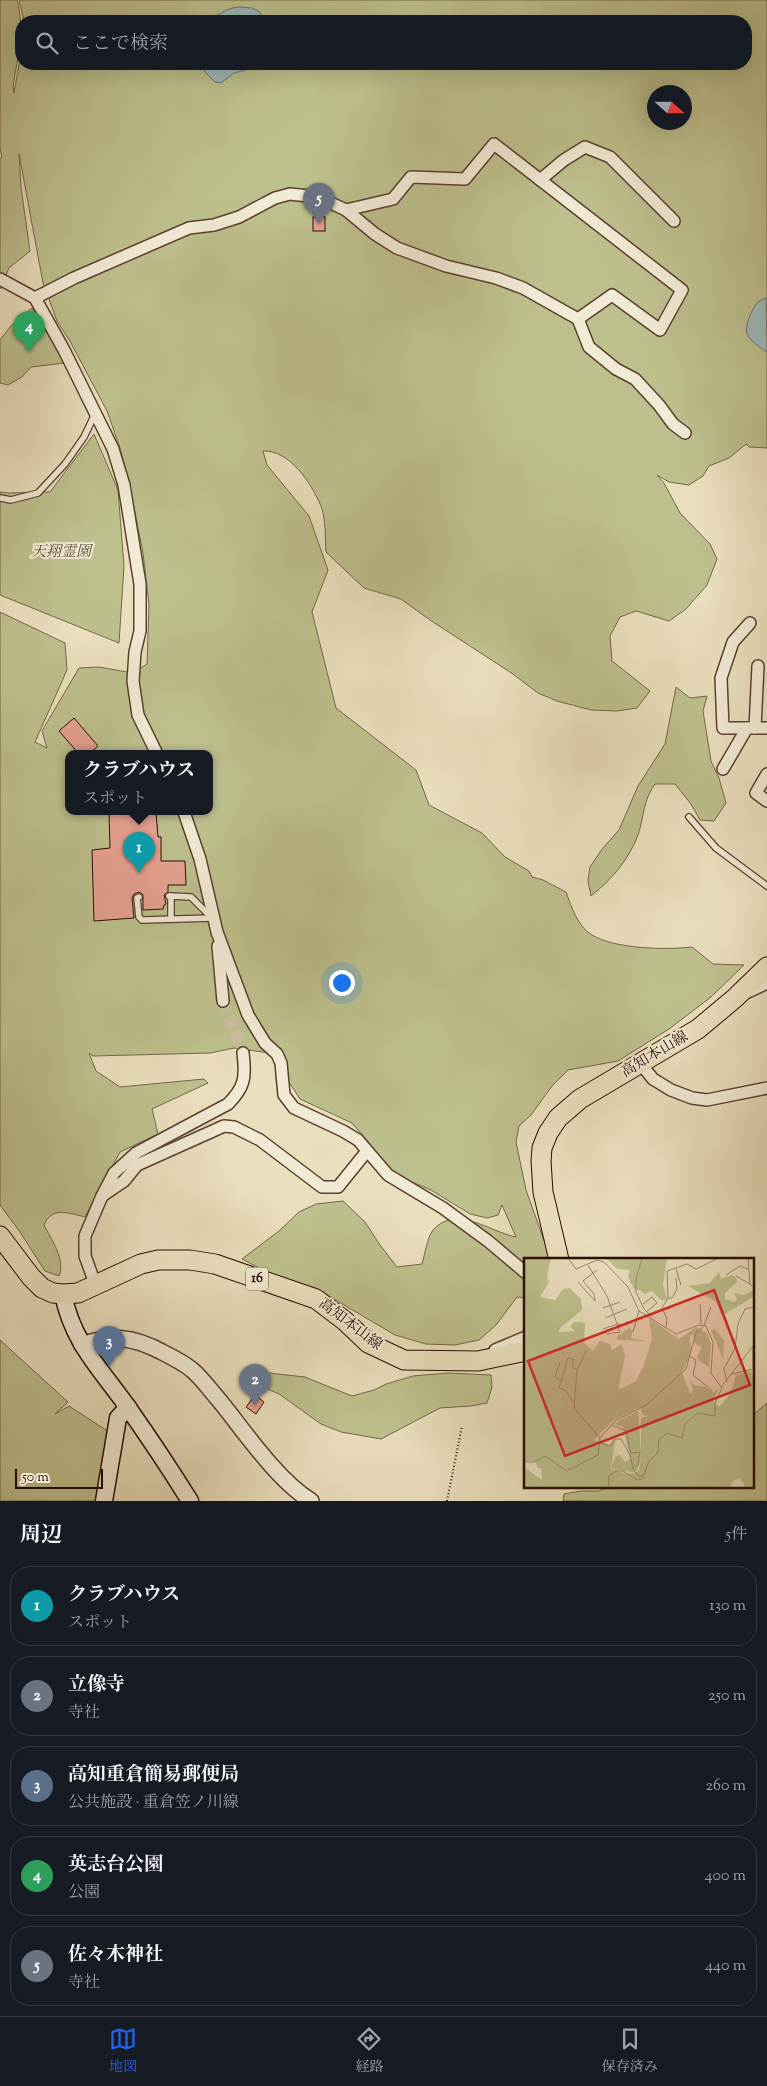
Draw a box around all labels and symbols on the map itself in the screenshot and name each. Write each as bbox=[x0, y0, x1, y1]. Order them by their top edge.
north arrow bbox=[647, 85, 692, 130]
pin: 5 bbox=[303, 183, 335, 224]
pin: 4 bbox=[13, 311, 45, 352]
park label: 天翔霊園 bbox=[31, 542, 94, 563]
pin: 1 bbox=[123, 832, 155, 873]
your location bbox=[329, 970, 355, 996]
street label: 高知本山線 bbox=[617, 1027, 693, 1083]
inset map bbox=[524, 1258, 754, 1488]
road number: 16 bbox=[246, 1268, 268, 1290]
street label: 高知本山線 bbox=[314, 1294, 386, 1356]
pin: 3 bbox=[93, 1326, 125, 1367]
pin: 2 bbox=[239, 1364, 271, 1405]
scale bar bbox=[15, 1466, 102, 1489]

